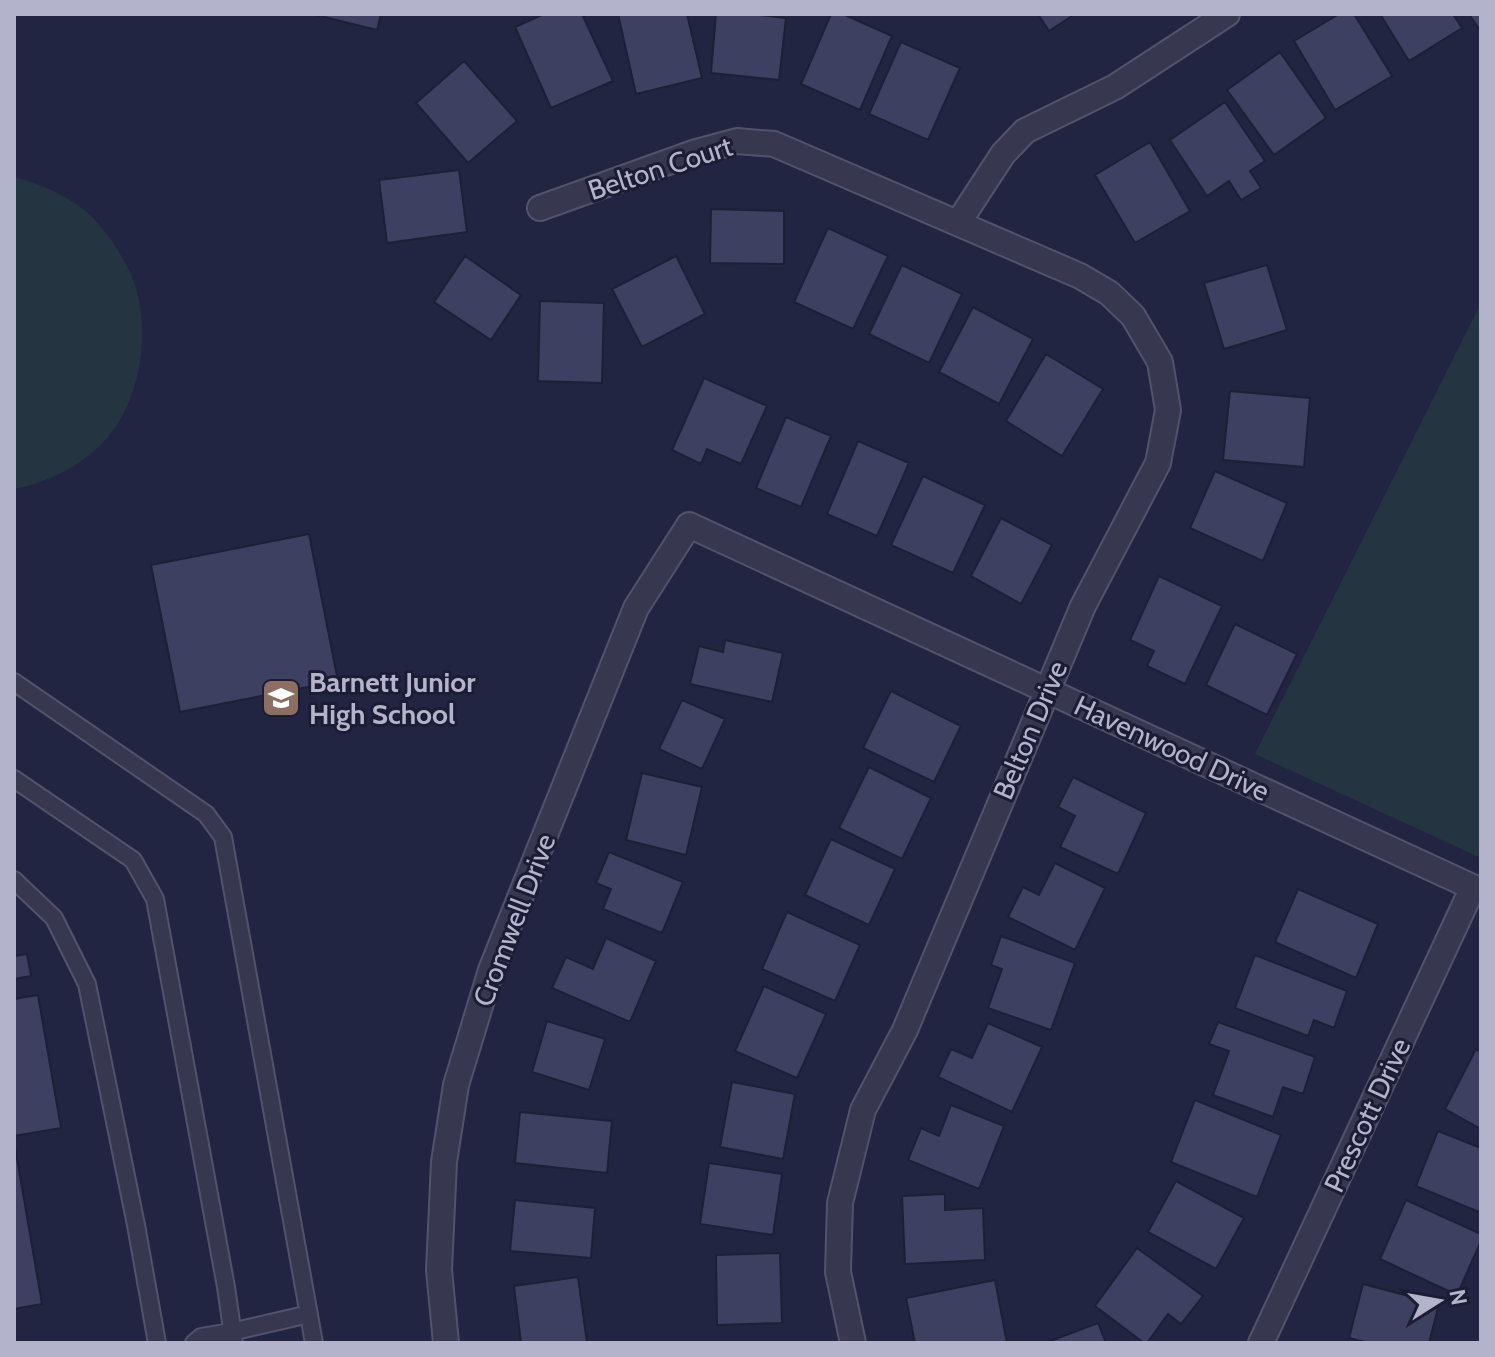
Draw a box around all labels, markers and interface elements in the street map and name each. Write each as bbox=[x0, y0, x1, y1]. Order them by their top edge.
street label: Belton Court bbox=[584, 129, 736, 207]
street label: Belton Drive bbox=[986, 656, 1074, 804]
place label: Barnett Junior High School bbox=[309, 665, 476, 731]
school or university icon: Barnett Junior High School bbox=[260, 677, 302, 719]
street label: Havenwood Drive bbox=[1069, 688, 1275, 808]
street label: Cromwell Drive bbox=[466, 829, 562, 1011]
street label: Prescott Drive bbox=[1317, 1033, 1417, 1197]
north arrow bbox=[1399, 1261, 1479, 1341]
text: N bbox=[1443, 1287, 1473, 1307]

